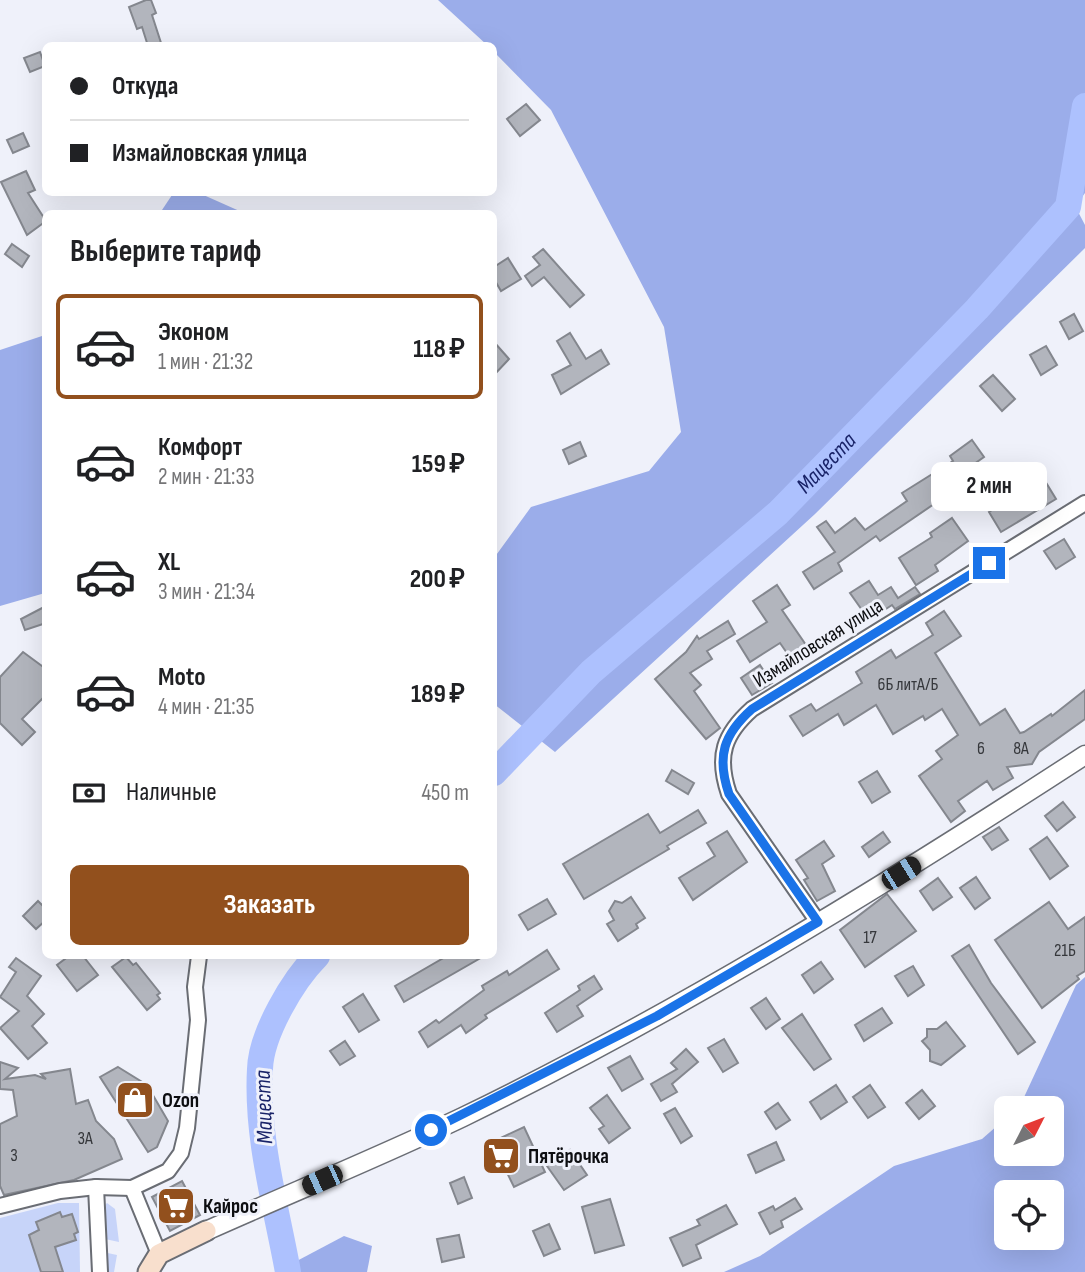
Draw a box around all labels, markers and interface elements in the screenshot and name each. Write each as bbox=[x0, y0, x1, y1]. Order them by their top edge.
text: Откуда bbox=[112, 71, 178, 102]
text: Измайловская улица bbox=[112, 138, 307, 169]
text: Выберите тариф bbox=[70, 232, 261, 271]
icon: car bbox=[74, 315, 137, 378]
text: Эконом bbox=[158, 317, 229, 348]
text: 118 ₽ bbox=[413, 334, 465, 365]
text: 1 мин · 21:32 bbox=[158, 348, 253, 376]
water label: Мацеста bbox=[791, 427, 863, 499]
icon: car bbox=[74, 430, 137, 493]
text: Комфорт bbox=[158, 432, 242, 463]
text: 159 ₽ bbox=[412, 449, 465, 480]
callout: 2 мин bbox=[931, 462, 1047, 510]
text: 2 мин · 21:33 bbox=[158, 463, 255, 491]
text: 2 мин bbox=[966, 472, 1012, 500]
icon: car bbox=[74, 545, 137, 608]
text: XL bbox=[158, 547, 180, 578]
route end bbox=[973, 547, 1005, 579]
text: 200 ₽ bbox=[410, 564, 465, 595]
text: 3 мин · 21:34 bbox=[158, 578, 255, 606]
street label: Измайловская улица bbox=[749, 593, 887, 693]
icon: car bbox=[74, 660, 137, 723]
text: Moto bbox=[158, 662, 206, 693]
house number: 6Б литА/Б bbox=[878, 674, 939, 695]
text: 189 ₽ bbox=[411, 679, 465, 710]
text: 4 мин · 21:35 bbox=[158, 693, 254, 721]
house number: 6 bbox=[977, 738, 985, 759]
house number: 8А bbox=[1013, 738, 1029, 759]
icon: cash bbox=[70, 774, 108, 812]
text: Наличные bbox=[126, 777, 217, 808]
text: 450 m bbox=[421, 779, 469, 807]
car bbox=[878, 853, 925, 893]
button: Заказать bbox=[70, 865, 469, 945]
house number: 17 bbox=[863, 927, 878, 948]
house number: 21Б bbox=[1054, 940, 1076, 961]
water label: Мацеста bbox=[249, 1069, 279, 1144]
shop icon: Ozon bbox=[114, 1079, 156, 1121]
place label: Ozon bbox=[162, 1088, 199, 1113]
north arrow bbox=[994, 1096, 1064, 1166]
map controls bbox=[994, 1096, 1064, 1250]
route start bbox=[415, 1114, 447, 1146]
house number: 3А bbox=[77, 1128, 93, 1149]
supermarket icon: Пятёрочка bbox=[480, 1135, 522, 1177]
place label: Пятёрочка bbox=[528, 1144, 609, 1169]
house number: 3 bbox=[10, 1145, 18, 1166]
car bbox=[299, 1162, 346, 1198]
button: locate bbox=[994, 1180, 1064, 1250]
supermarket icon: Кайрос bbox=[155, 1185, 197, 1227]
place label: Кайрос bbox=[203, 1194, 258, 1219]

